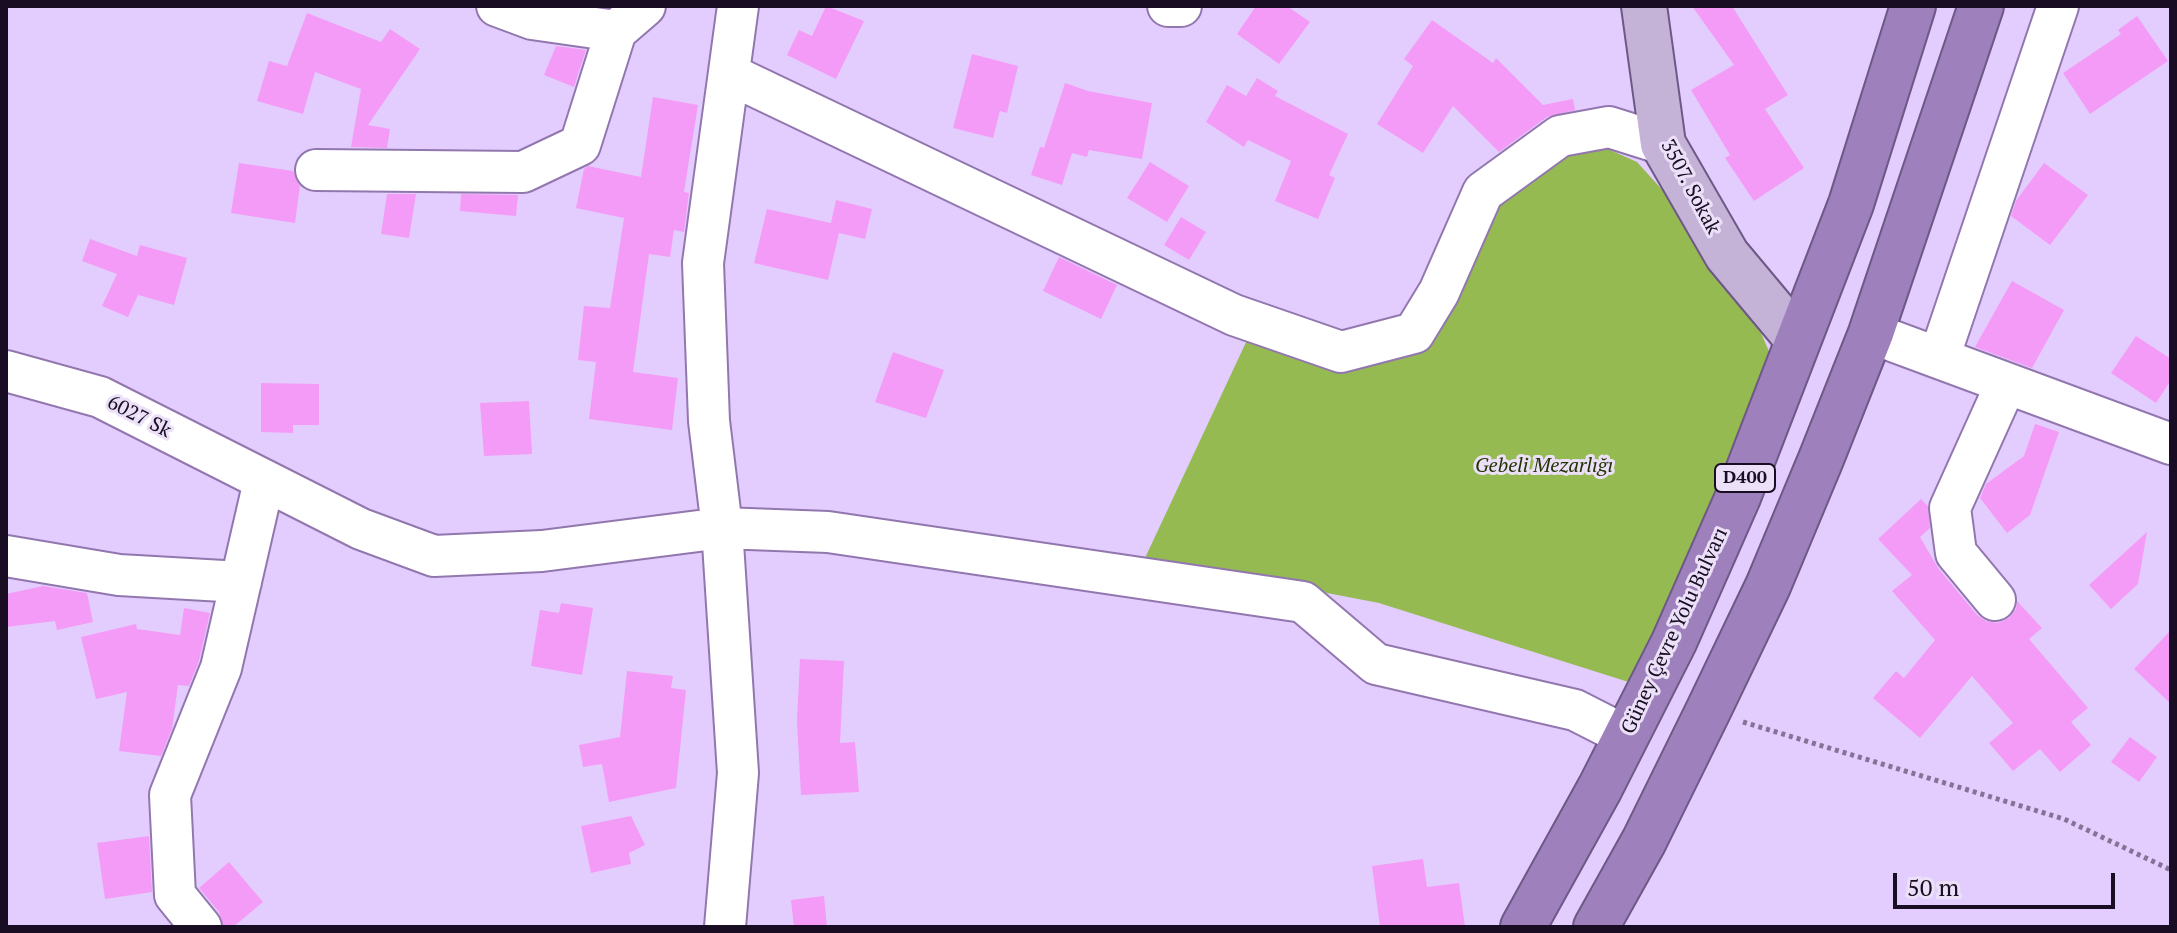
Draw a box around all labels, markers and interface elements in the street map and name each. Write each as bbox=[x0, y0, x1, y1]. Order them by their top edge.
street label: 3507. Sokak bbox=[1655, 136, 1725, 238]
street label: 6027 Sk bbox=[103, 391, 175, 443]
park label: Gebeli Mezarlığı bbox=[1475, 454, 1613, 478]
road number: D400 bbox=[1715, 464, 1775, 492]
street label: Güney Çevre Yolu Bulvarı bbox=[1617, 524, 1733, 738]
scale bar bbox=[1897, 857, 2119, 907]
text: 50 m bbox=[1907, 871, 1959, 903]

